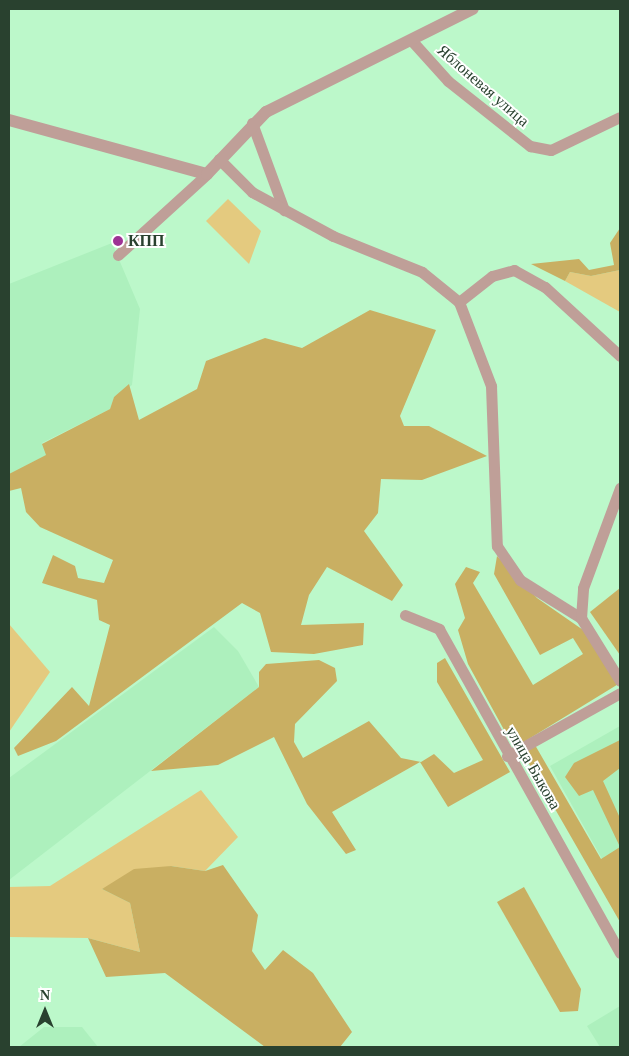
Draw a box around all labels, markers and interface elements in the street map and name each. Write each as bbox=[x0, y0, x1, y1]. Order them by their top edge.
street label: Яблоневая улица bbox=[433, 41, 533, 131]
place label: КПП bbox=[128, 231, 164, 251]
marker: КПП bbox=[112, 235, 124, 247]
street label: улица Быкова bbox=[501, 723, 565, 813]
north arrow bbox=[20, 986, 70, 1036]
text: N bbox=[40, 988, 50, 1003]

